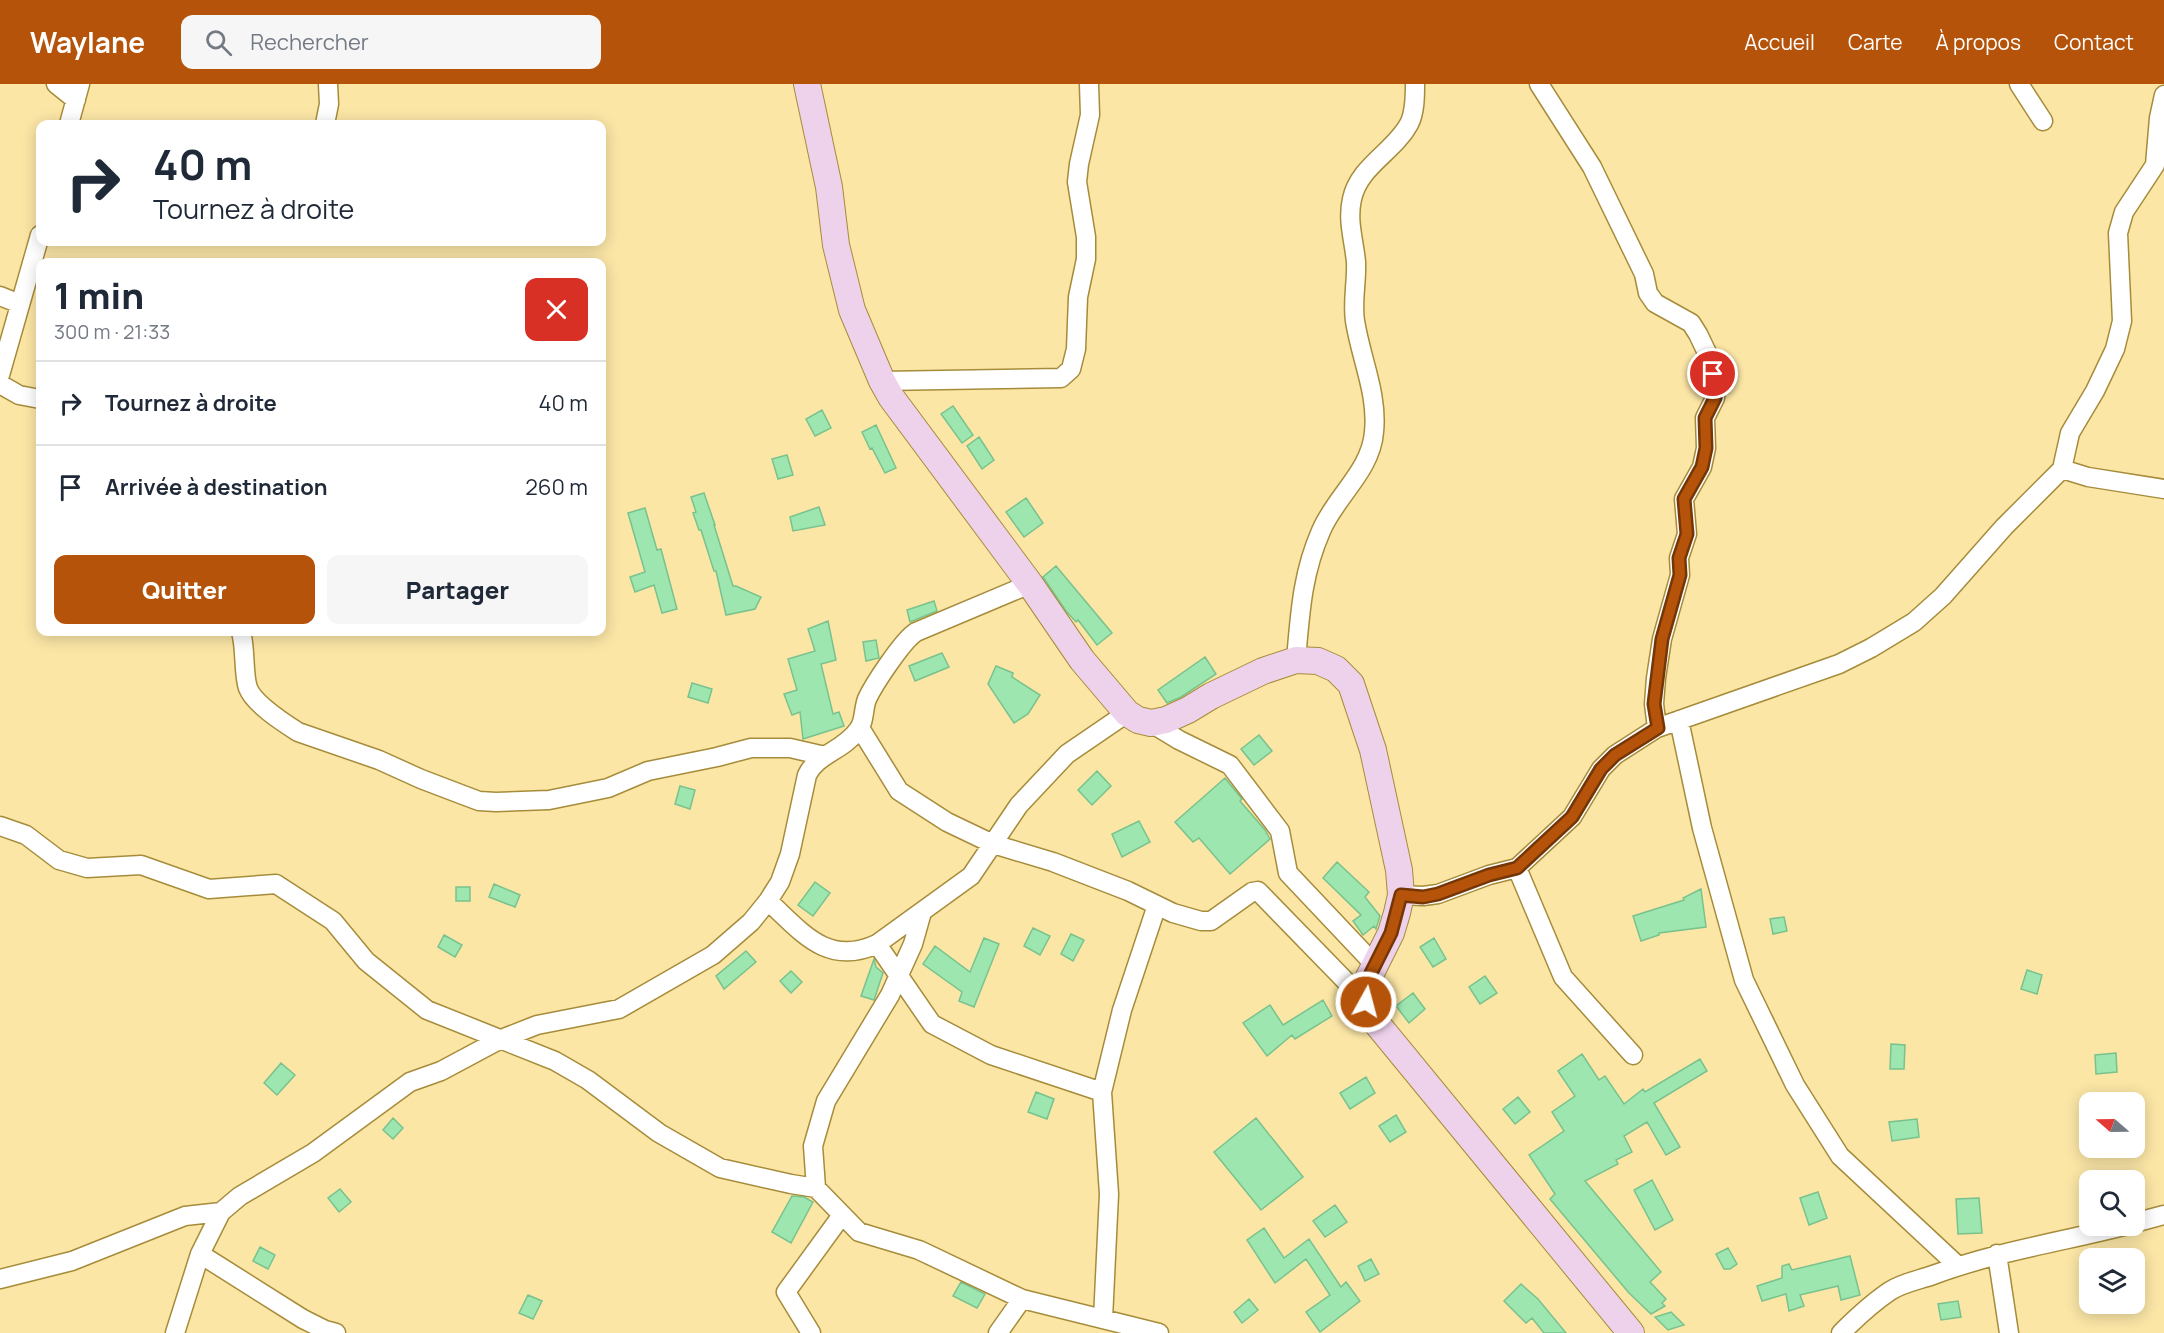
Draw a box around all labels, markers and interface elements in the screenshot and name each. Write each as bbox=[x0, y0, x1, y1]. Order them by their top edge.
search box bbox=[181, 15, 601, 69]
text: Waylane bbox=[30, 23, 145, 61]
icon: search bbox=[202, 26, 235, 59]
text: Rechercher bbox=[250, 27, 369, 57]
text: Accueil bbox=[1744, 28, 1815, 56]
text: Carte bbox=[1848, 28, 1902, 56]
text: À propos bbox=[1935, 28, 2021, 56]
text: Contact bbox=[2054, 28, 2134, 56]
text: 40 m bbox=[153, 135, 252, 193]
icon: right bbox=[54, 144, 132, 222]
text: Tournez à droite bbox=[153, 190, 354, 227]
text: 1 min bbox=[54, 271, 144, 320]
button: close bbox=[525, 278, 588, 341]
text: 300 m · 21:33 bbox=[54, 318, 170, 345]
pin bbox=[1687, 348, 1738, 399]
icon: arrive bbox=[1696, 357, 1729, 390]
icon: right bbox=[54, 387, 87, 420]
text: Tournez à droite bbox=[105, 388, 277, 418]
text: 40 m bbox=[539, 388, 588, 418]
icon: arrive bbox=[54, 471, 87, 504]
text: Arrivée à destination bbox=[105, 472, 328, 502]
text: 260 m bbox=[525, 472, 588, 502]
button: Quitter bbox=[54, 555, 315, 624]
button: Partager bbox=[327, 555, 588, 624]
position arrow bbox=[1334, 970, 1398, 1034]
north arrow bbox=[2079, 1092, 2145, 1158]
map controls bbox=[2079, 1092, 2145, 1314]
button: search bbox=[2079, 1170, 2145, 1236]
button: layers bbox=[2079, 1248, 2145, 1314]

